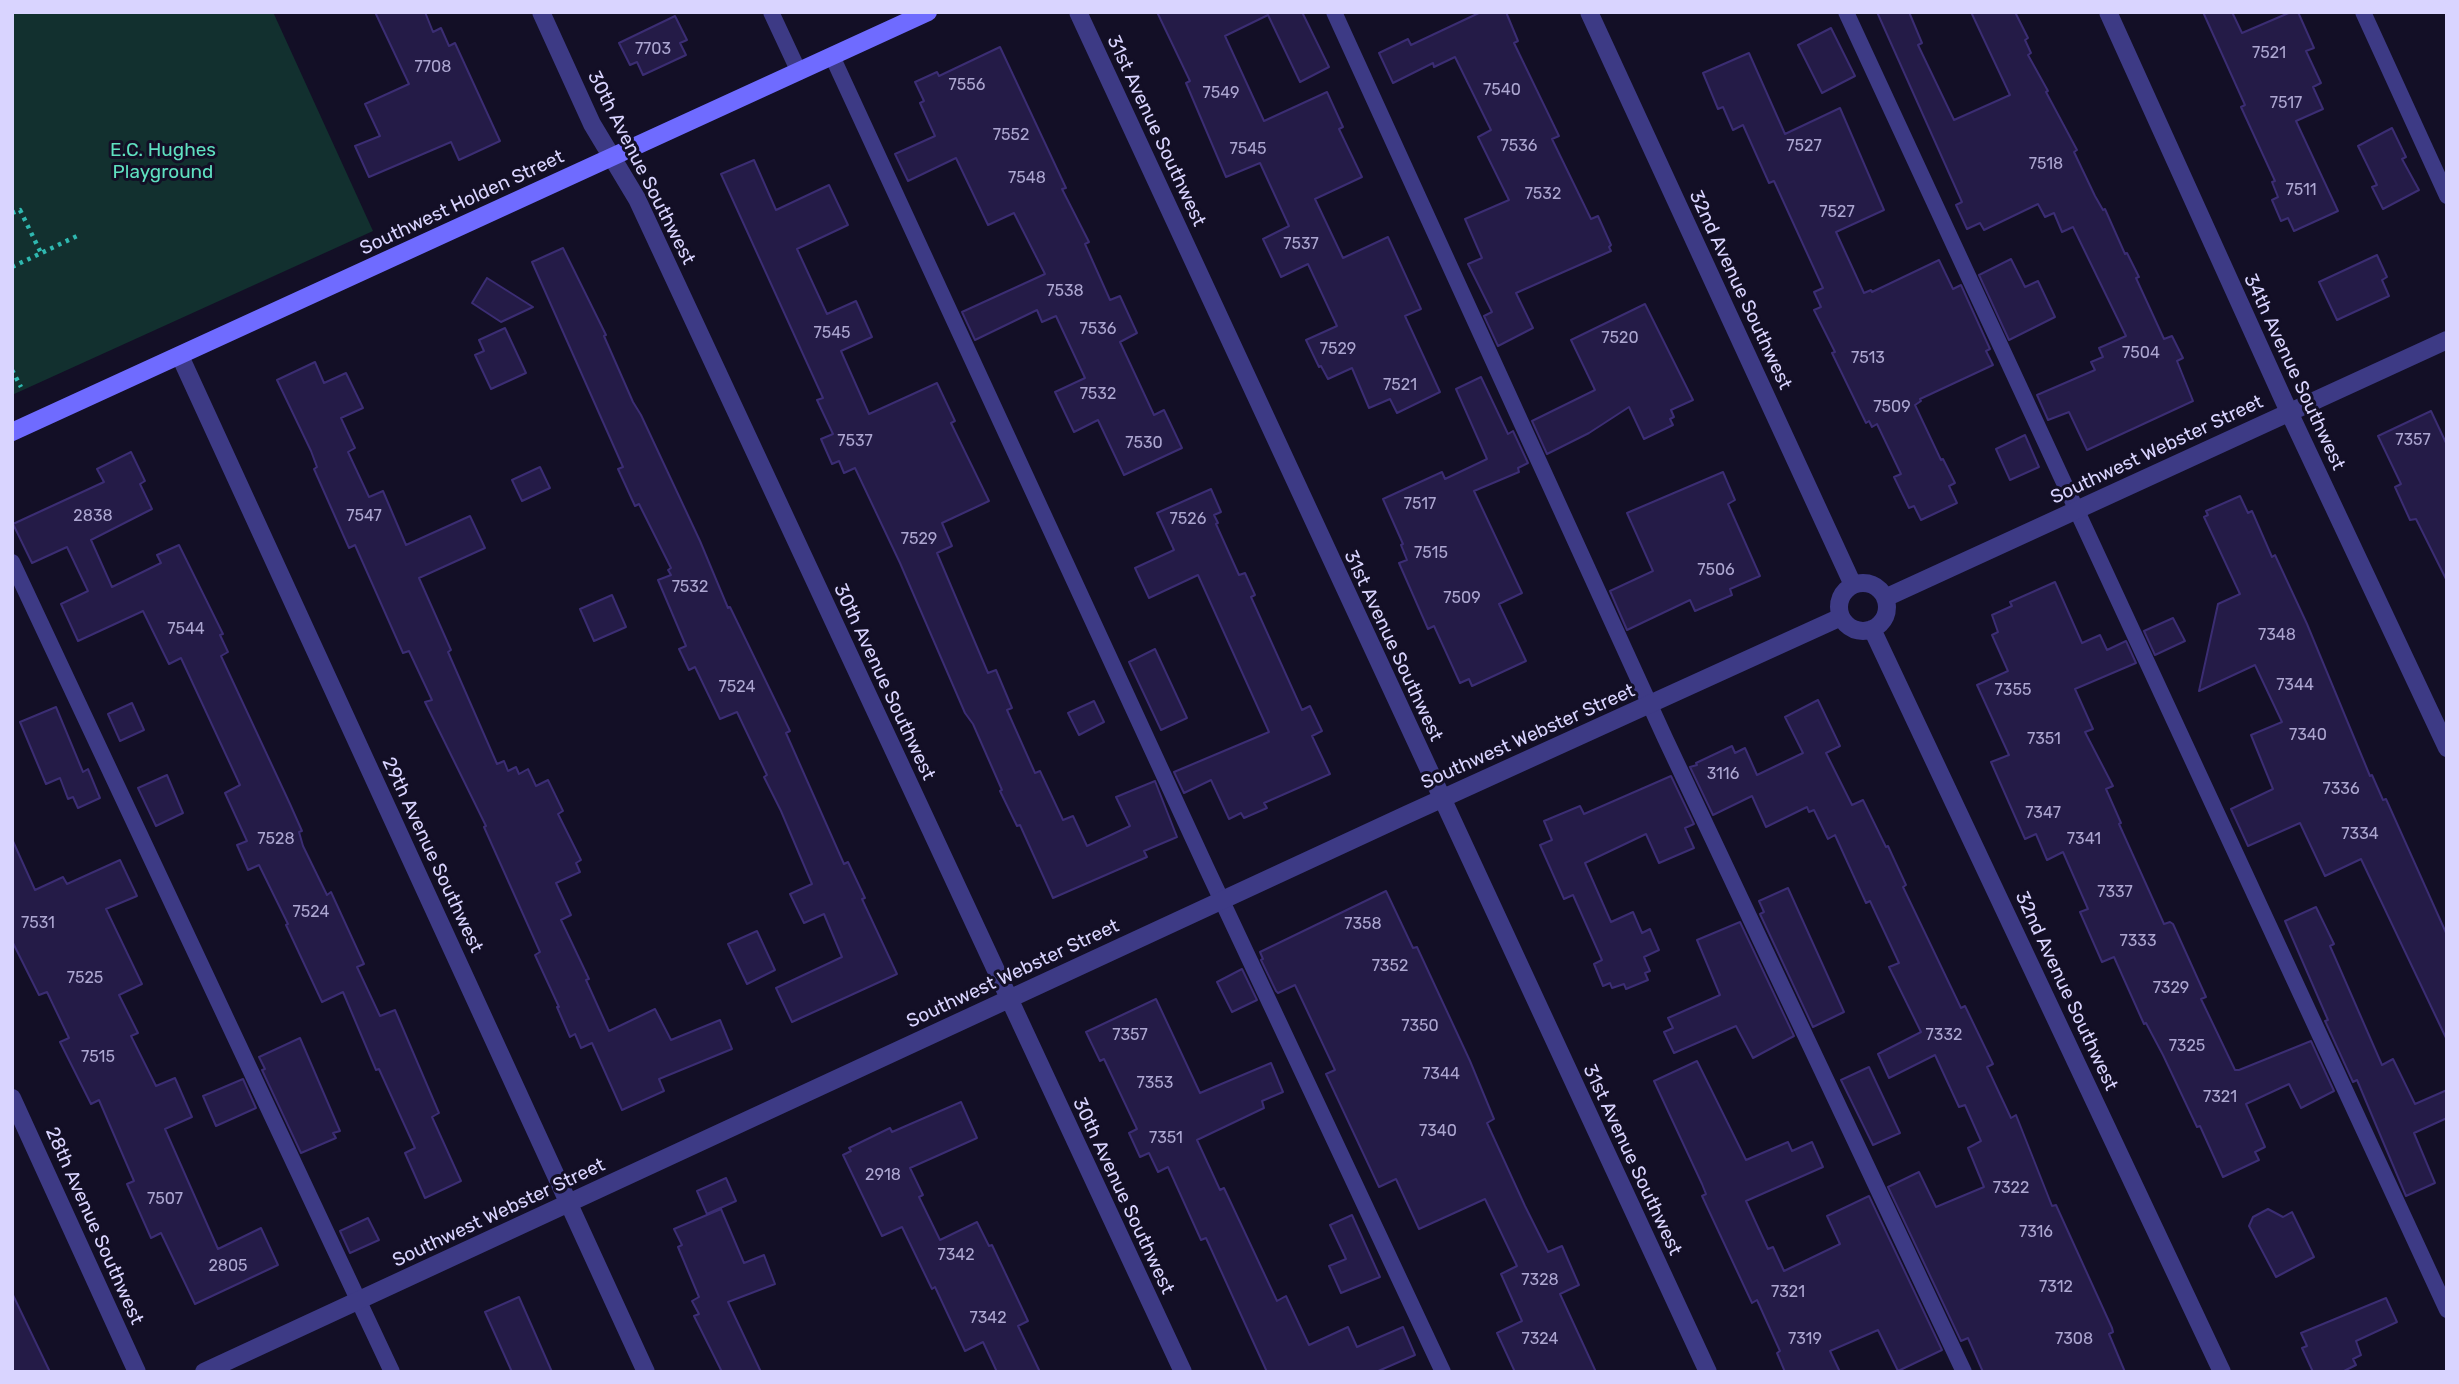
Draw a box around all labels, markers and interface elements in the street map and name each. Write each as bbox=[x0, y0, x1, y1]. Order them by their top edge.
street label: 31st Avenue Southwest bbox=[1102, 32, 1210, 230]
house number: 7703 bbox=[635, 39, 671, 59]
house number: 7521 bbox=[2252, 43, 2286, 63]
house number: 7708 bbox=[415, 57, 451, 77]
street label: 30th Avenue Southwest bbox=[582, 67, 700, 269]
house number: 7556 bbox=[949, 75, 985, 95]
house number: 7540 bbox=[1483, 80, 1521, 100]
house number: 7549 bbox=[1202, 83, 1240, 103]
house number: 7517 bbox=[2270, 93, 2302, 113]
house number: 7552 bbox=[993, 125, 1029, 145]
house number: 7536 bbox=[1501, 136, 1537, 156]
house number: 7527 bbox=[1786, 136, 1822, 156]
house number: 7545 bbox=[1229, 139, 1267, 159]
park label: E.C. Hughes Playground bbox=[110, 140, 216, 184]
street label: Southwest Holden Street bbox=[356, 146, 568, 260]
house number: 7518 bbox=[2029, 154, 2063, 174]
house number: 7548 bbox=[1008, 168, 1046, 188]
house number: 7511 bbox=[2285, 180, 2317, 200]
house number: 7532 bbox=[1525, 184, 1561, 204]
street label: 32nd Avenue Southwest bbox=[1684, 187, 1796, 393]
house number: 7527 bbox=[1819, 202, 1855, 222]
house number: 7537 bbox=[1283, 234, 1319, 254]
street label: 34th Avenue Southwest bbox=[2238, 270, 2350, 474]
house number: 7538 bbox=[1046, 281, 1084, 301]
house number: 7536 bbox=[1080, 319, 1116, 339]
house number: 7545 bbox=[813, 323, 851, 343]
house number: 7520 bbox=[1601, 328, 1639, 348]
house number: 7529 bbox=[1320, 339, 1356, 359]
house number: 7504 bbox=[2122, 343, 2160, 363]
house number: 7513 bbox=[1851, 348, 1885, 368]
house number: 7521 bbox=[1383, 375, 1417, 395]
house number: 7532 bbox=[1080, 384, 1116, 404]
street label: Southwest Webster Street bbox=[2047, 391, 2267, 509]
house number: 7509 bbox=[1873, 397, 1911, 417]
house number: 7357 bbox=[2395, 430, 2431, 450]
house number: 7537 bbox=[837, 431, 873, 451]
house number: 7530 bbox=[1125, 433, 1163, 453]
house number: 7517 bbox=[1404, 494, 1436, 514]
house number: 2838 bbox=[73, 506, 113, 526]
house number: 7547 bbox=[346, 506, 382, 526]
house number: 7526 bbox=[1170, 509, 1206, 529]
house number: 7529 bbox=[901, 529, 937, 549]
house number: 7515 bbox=[1414, 543, 1448, 563]
street label: 31st Avenue Southwest bbox=[1339, 547, 1447, 745]
house number: 7506 bbox=[1697, 560, 1735, 580]
house number: 7532 bbox=[672, 577, 708, 597]
street label: 30th Avenue Southwest bbox=[828, 580, 940, 784]
house number: 7509 bbox=[1443, 588, 1481, 608]
house number: 7544 bbox=[167, 619, 205, 639]
house number: 7348 bbox=[2258, 625, 2296, 645]
house number: 7344 bbox=[2276, 675, 2314, 695]
house number: 7524 bbox=[719, 677, 755, 697]
street label: Southwest Webster Street bbox=[1418, 679, 1638, 795]
house number: 7355 bbox=[1995, 680, 2031, 700]
house number: 7340 bbox=[2289, 725, 2327, 745]
house number: 7351 bbox=[2027, 729, 2061, 749]
street label: 29th Avenue Southwest bbox=[377, 754, 487, 956]
house number: 3116 bbox=[1707, 764, 1739, 784]
house number: 7336 bbox=[2322, 779, 2360, 799]
house number: 7347 bbox=[2025, 803, 2061, 823]
house number: 7334 bbox=[2341, 824, 2379, 844]
house number: 7528 bbox=[257, 829, 295, 849]
house number: 7341 bbox=[2067, 829, 2101, 849]
house number: 7337 bbox=[2097, 882, 2133, 902]
street label: 32nd Avenue Southwest bbox=[2010, 888, 2122, 1094]
house number: 7524 bbox=[293, 902, 329, 922]
house number: 7531 bbox=[21, 913, 55, 933]
house number: 7358 bbox=[1344, 914, 1382, 934]
street label: Southwest Webster Street bbox=[903, 915, 1123, 1033]
house number: 7333 bbox=[2119, 931, 2157, 951]
house number: 7352 bbox=[1372, 956, 1408, 976]
house number: 7525 bbox=[67, 968, 103, 988]
house number: 7329 bbox=[2153, 978, 2189, 998]
house number: 7350 bbox=[1401, 1016, 1439, 1036]
house number: 7357 bbox=[1112, 1025, 1148, 1045]
house number: 7332 bbox=[1926, 1025, 1962, 1045]
house number: 7325 bbox=[2169, 1036, 2205, 1056]
house number: 7515 bbox=[81, 1047, 115, 1067]
street label: 31st Avenue Southwest bbox=[1578, 1061, 1686, 1259]
house number: 7344 bbox=[1422, 1064, 1460, 1084]
house number: 7353 bbox=[1137, 1073, 1173, 1093]
house number: 7321 bbox=[2203, 1087, 2237, 1107]
street label: 30th Avenue Southwest bbox=[1067, 1094, 1179, 1298]
house number: 7340 bbox=[1419, 1121, 1457, 1141]
street label: 28th Avenue Southwest bbox=[40, 1124, 148, 1328]
house number: 7351 bbox=[1149, 1128, 1183, 1148]
street label: Southwest Webster Street bbox=[389, 1154, 609, 1272]
house number: 2918 bbox=[865, 1165, 901, 1185]
house number: 7322 bbox=[1993, 1178, 2029, 1198]
house number: 7507 bbox=[147, 1189, 183, 1209]
house number: 7316 bbox=[2019, 1222, 2053, 1242]
house number: 7342 bbox=[937, 1245, 975, 1265]
house number: 2805 bbox=[208, 1256, 248, 1276]
house number: 7328 bbox=[1521, 1270, 1559, 1290]
house number: 7312 bbox=[2039, 1277, 2073, 1297]
house number: 7321 bbox=[1771, 1282, 1805, 1302]
house number: 7342 bbox=[969, 1308, 1007, 1328]
house number: 7324 bbox=[1522, 1329, 1558, 1349]
house number: 7319 bbox=[1788, 1329, 1822, 1349]
house number: 7308 bbox=[2055, 1329, 2093, 1349]

